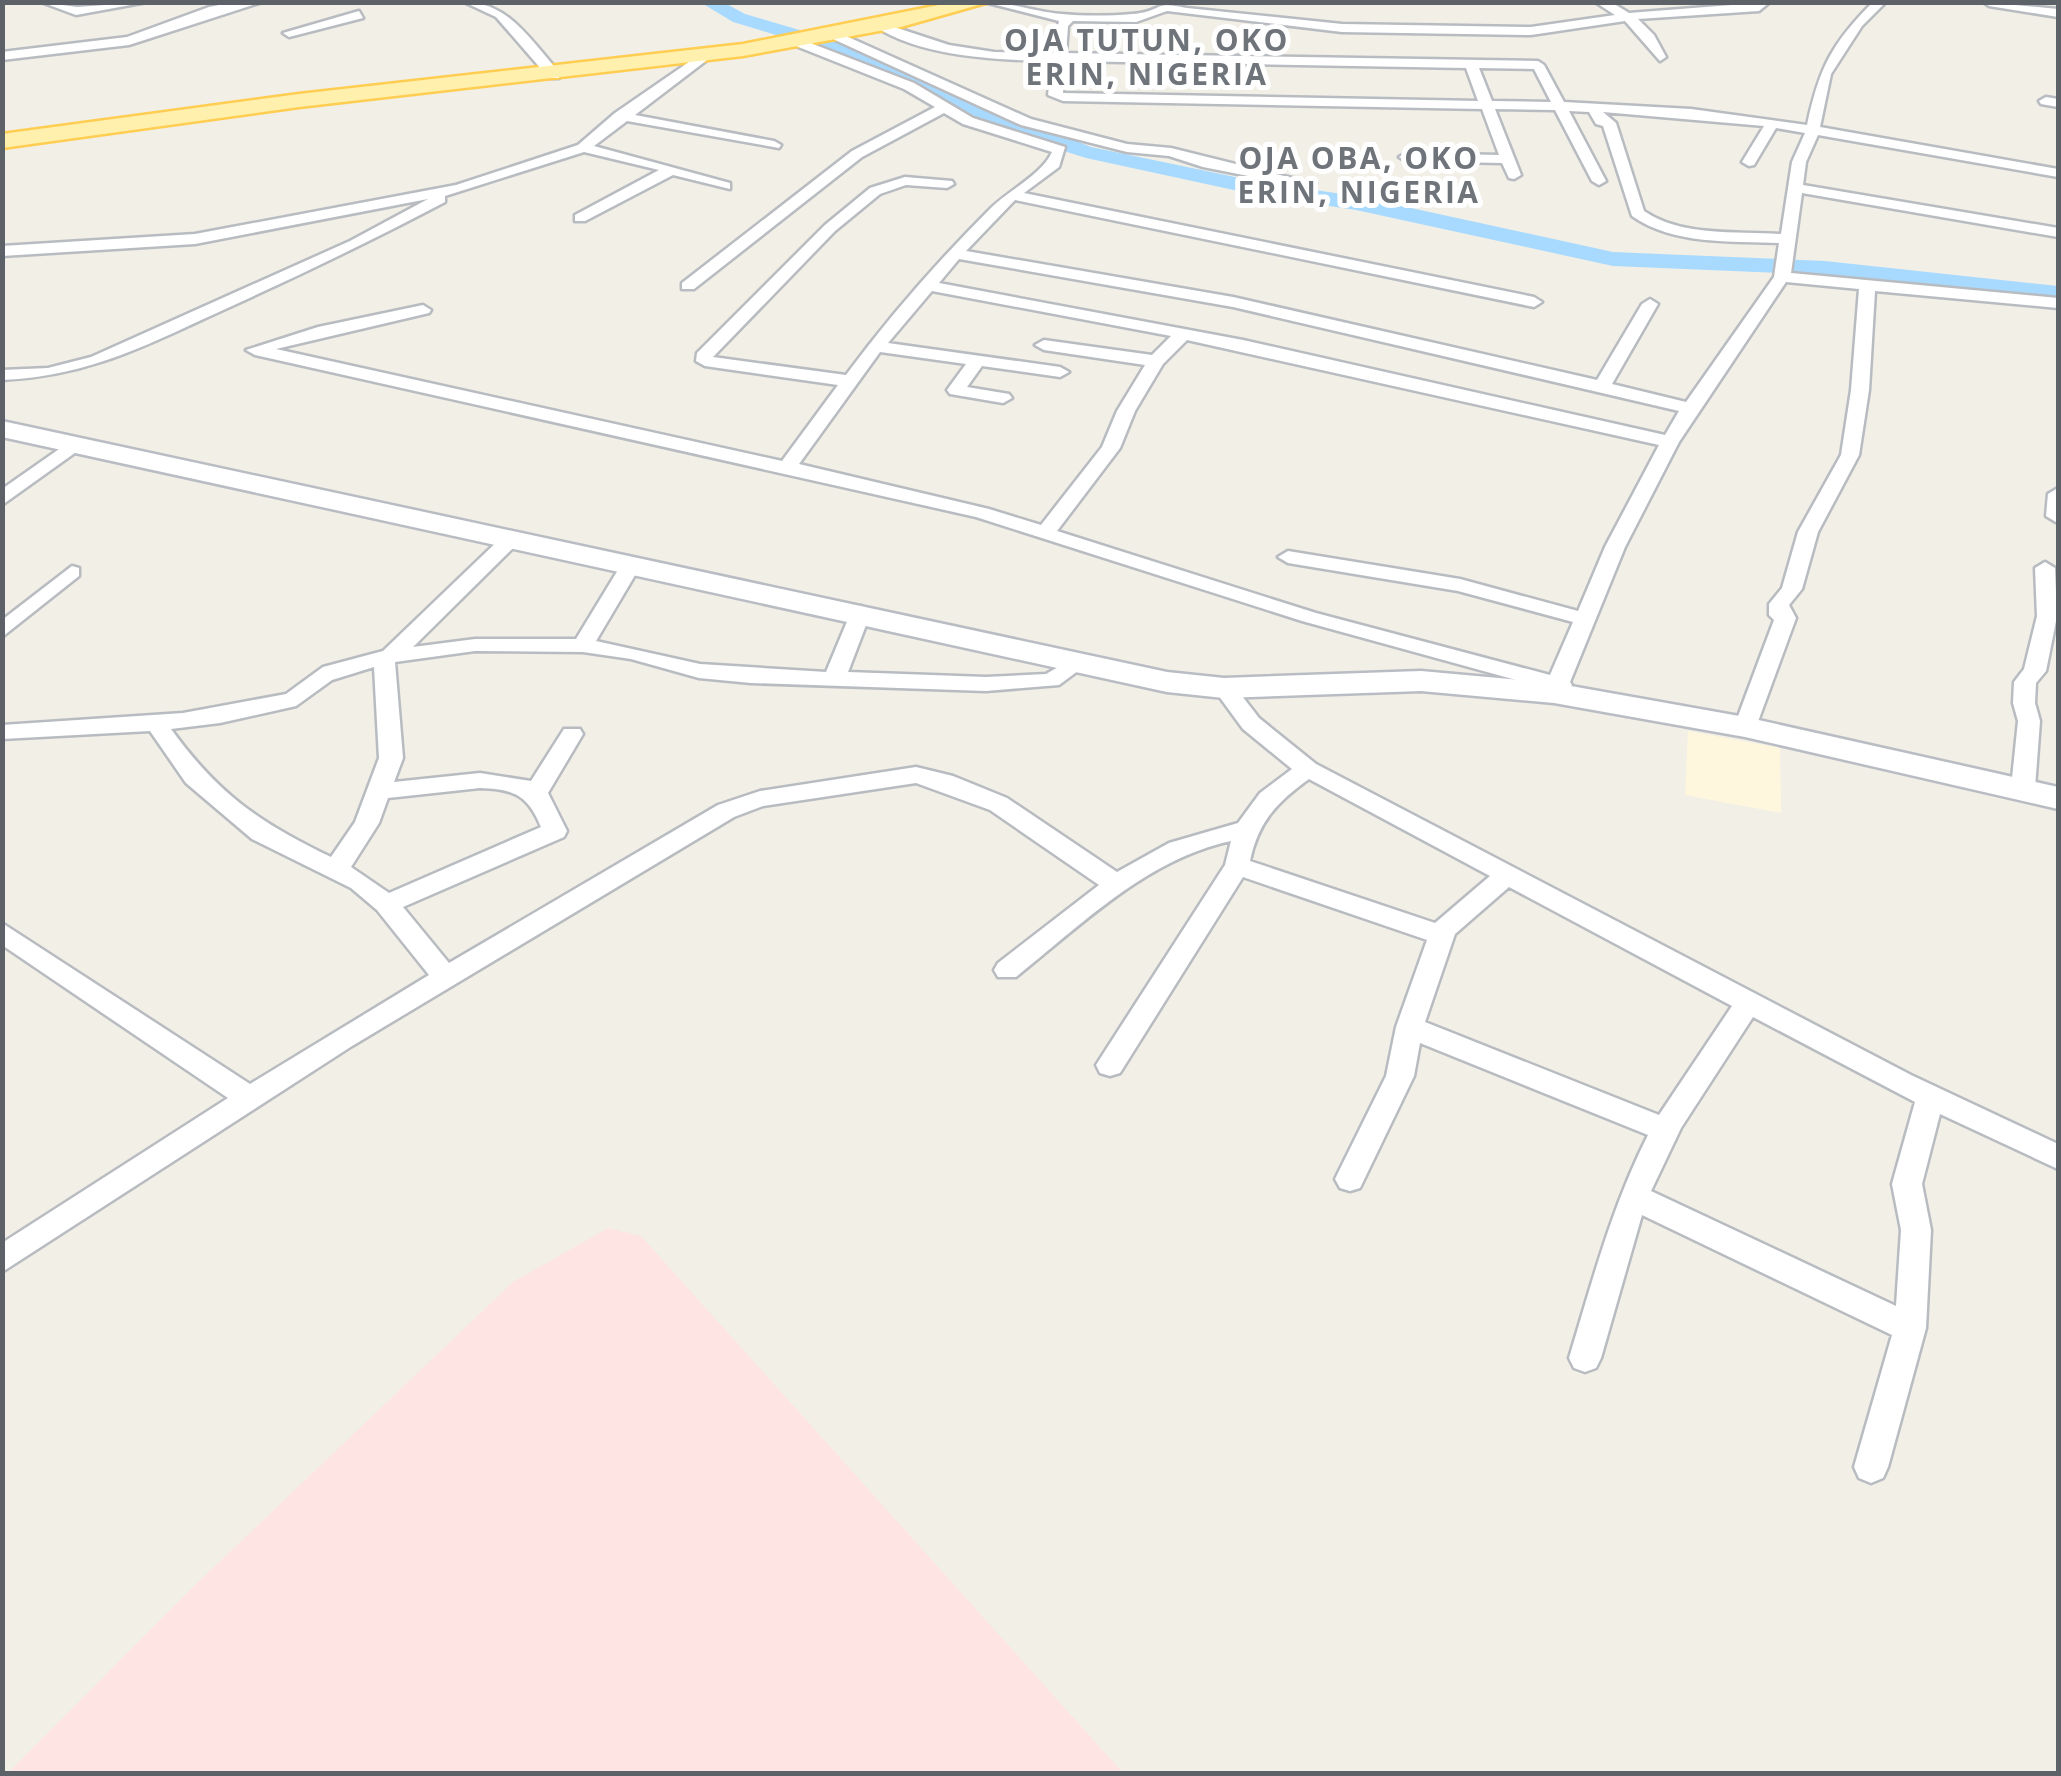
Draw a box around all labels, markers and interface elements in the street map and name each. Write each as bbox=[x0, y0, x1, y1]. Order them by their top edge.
district label: OJA TUTUN, OKO ERIN, NIGERIA bbox=[1004, 19, 1290, 94]
district label: OJA OBA, OKO ERIN, NIGERIA bbox=[1237, 137, 1481, 212]

